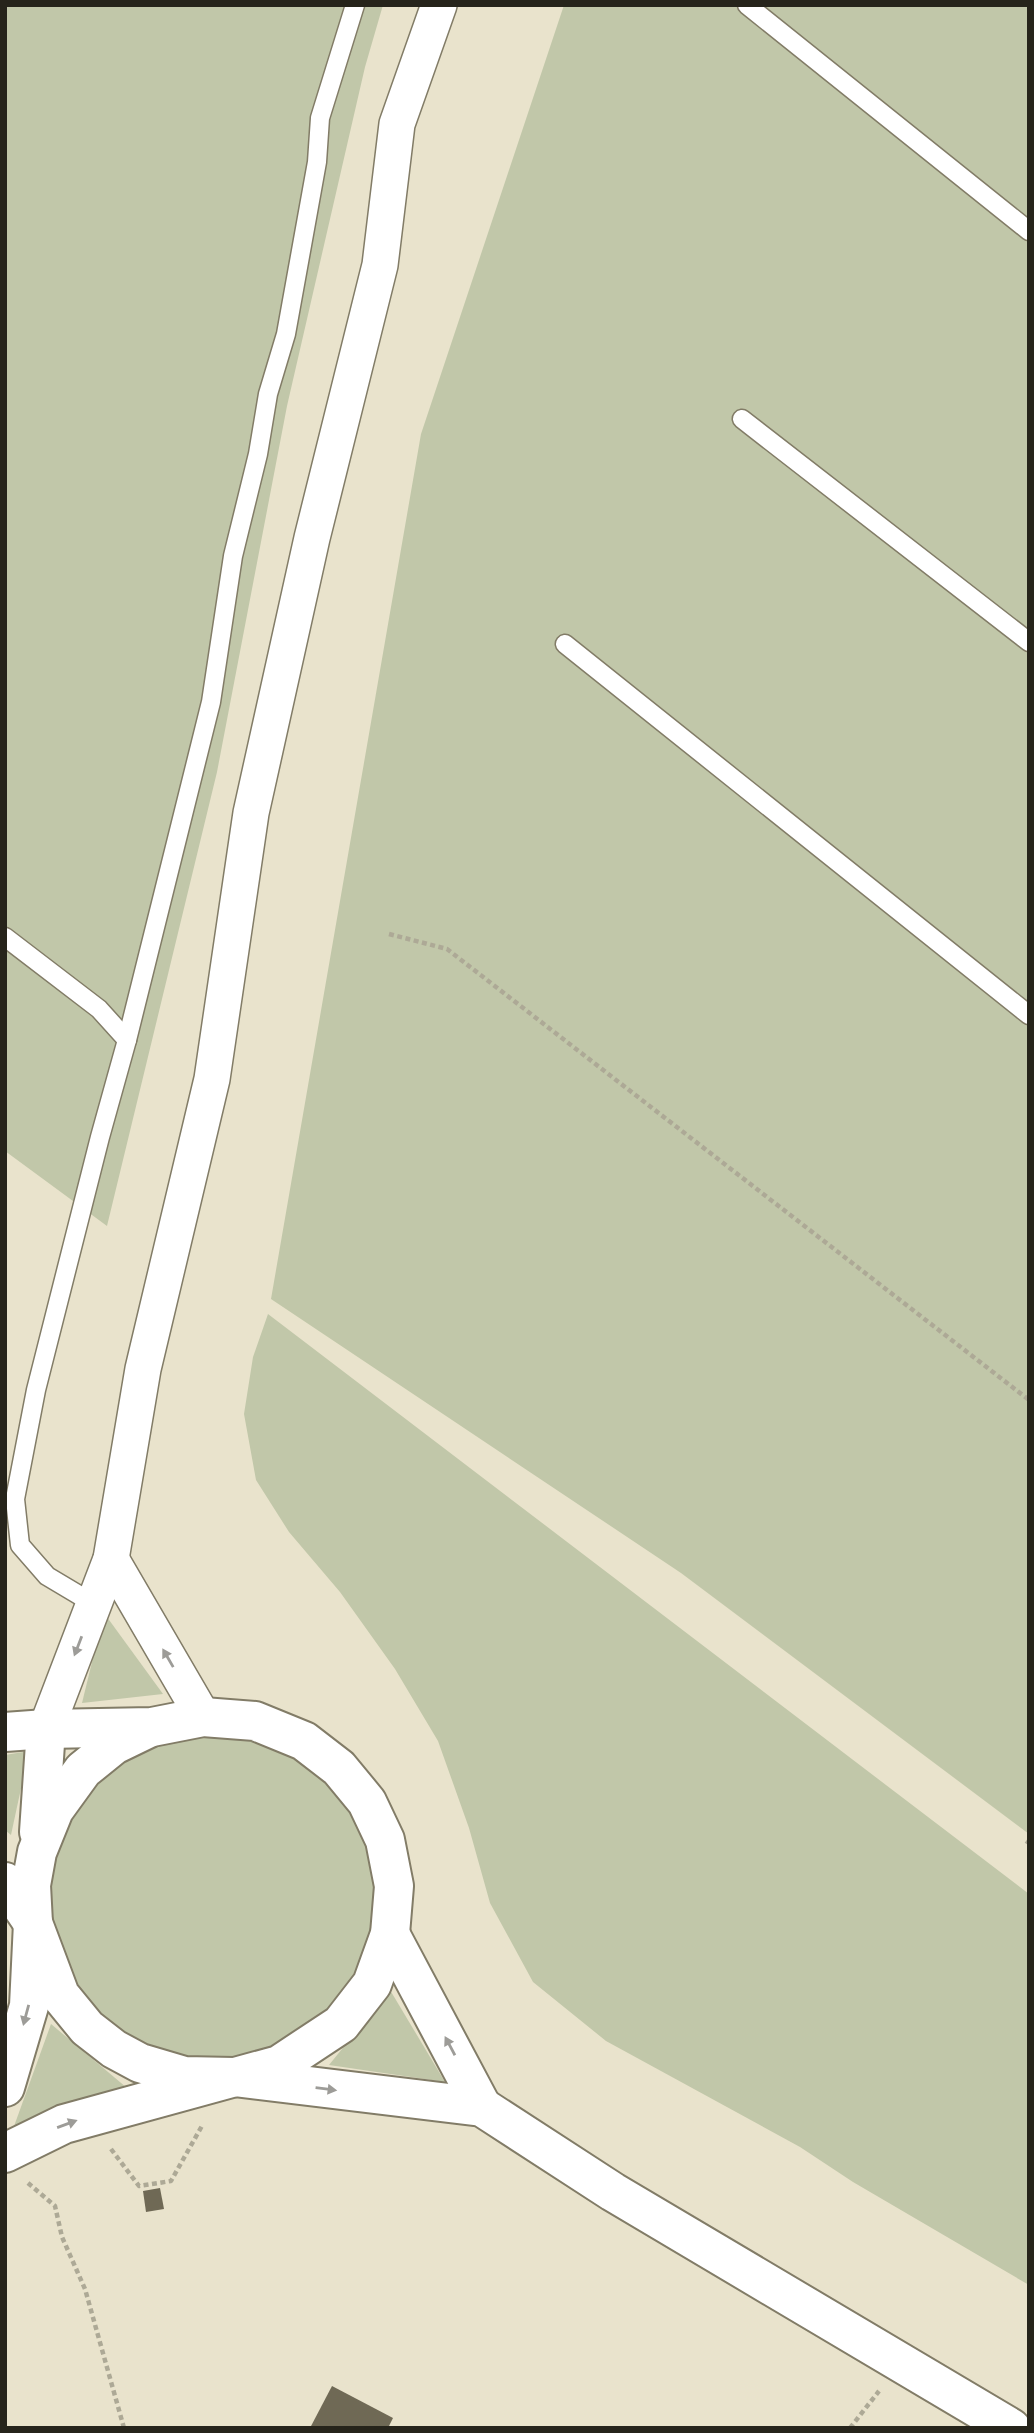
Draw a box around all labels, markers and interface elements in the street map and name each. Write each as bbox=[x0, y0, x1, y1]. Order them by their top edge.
one-way arrow bbox=[72, 1635, 83, 1656]
one-way arrow bbox=[162, 1648, 175, 1667]
one-way arrow bbox=[20, 2004, 31, 2026]
one-way arrow bbox=[444, 2037, 456, 2056]
one-way arrow bbox=[315, 2084, 337, 2095]
one-way arrow bbox=[56, 2118, 77, 2129]

